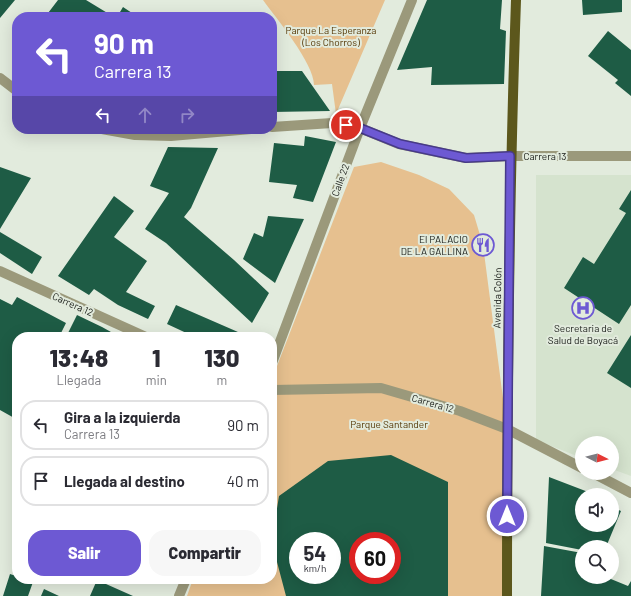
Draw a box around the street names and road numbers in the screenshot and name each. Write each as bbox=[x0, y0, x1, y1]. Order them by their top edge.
street label: Carrera 13 bbox=[523, 150, 567, 162]
street label: Calle 22 bbox=[329, 162, 351, 198]
street label: Avenida Colón bbox=[490, 268, 504, 328]
street label: Carrera 12 bbox=[51, 290, 95, 318]
street label: Carrera 12 bbox=[411, 391, 455, 415]

